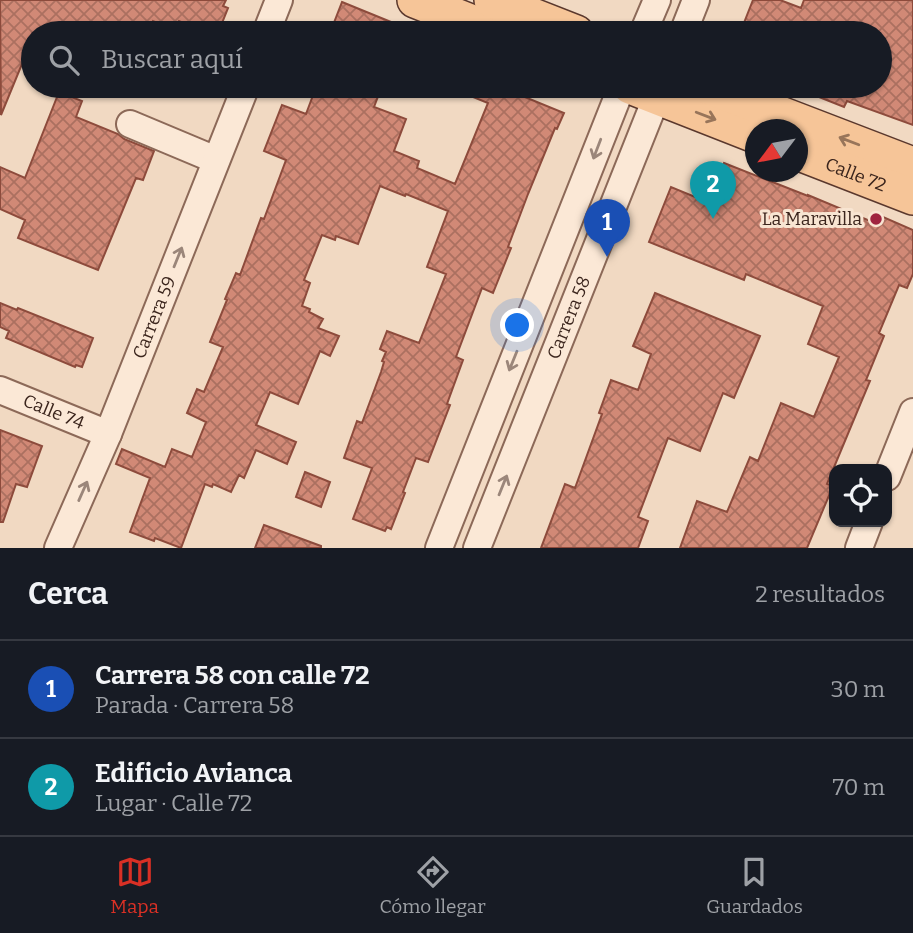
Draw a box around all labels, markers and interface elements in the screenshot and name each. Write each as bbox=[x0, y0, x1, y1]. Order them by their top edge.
search box bbox=[21, 21, 892, 98]
icon: search bbox=[45, 41, 83, 79]
text: Buscar aquí bbox=[101, 44, 243, 75]
one-way arrow bbox=[694, 111, 716, 124]
north arrow bbox=[745, 119, 808, 182]
one-way arrow bbox=[839, 133, 861, 146]
one-way arrow bbox=[589, 138, 602, 160]
street label: Calle 72 bbox=[822, 153, 889, 197]
pin: 2 bbox=[690, 161, 736, 219]
pin: 1 bbox=[584, 199, 630, 257]
place label: La Maravilla bbox=[762, 208, 862, 230]
marker: La Maravilla bbox=[868, 211, 884, 227]
one-way arrow bbox=[172, 247, 185, 268]
street label: Carrera 59 bbox=[128, 273, 181, 362]
street label: Carrera 58 bbox=[542, 273, 595, 362]
your location bbox=[500, 308, 534, 342]
one-way arrow bbox=[506, 349, 519, 371]
street label: Calle 74 bbox=[20, 390, 88, 434]
map controls bbox=[829, 464, 892, 527]
button: locate bbox=[829, 464, 892, 527]
one-way arrow bbox=[497, 474, 510, 496]
one-way arrow bbox=[77, 481, 90, 502]
text: Cerca bbox=[28, 576, 108, 612]
text: 2 resultados bbox=[755, 580, 885, 608]
text: Carrera 58 con calle 72 bbox=[95, 660, 370, 691]
text: 1 bbox=[46, 675, 56, 703]
text: 30 m bbox=[831, 675, 885, 703]
text: Parada · Carrera 58 bbox=[95, 691, 294, 719]
text: Edificio Avianca bbox=[95, 758, 292, 789]
text: 2 bbox=[45, 773, 57, 801]
text: 70 m bbox=[833, 773, 885, 801]
text: Lugar · Calle 72 bbox=[95, 789, 252, 817]
tab: Mapa bbox=[110, 853, 159, 918]
tab: Cómo llegar bbox=[380, 853, 486, 918]
tab: Guardados bbox=[706, 853, 803, 918]

